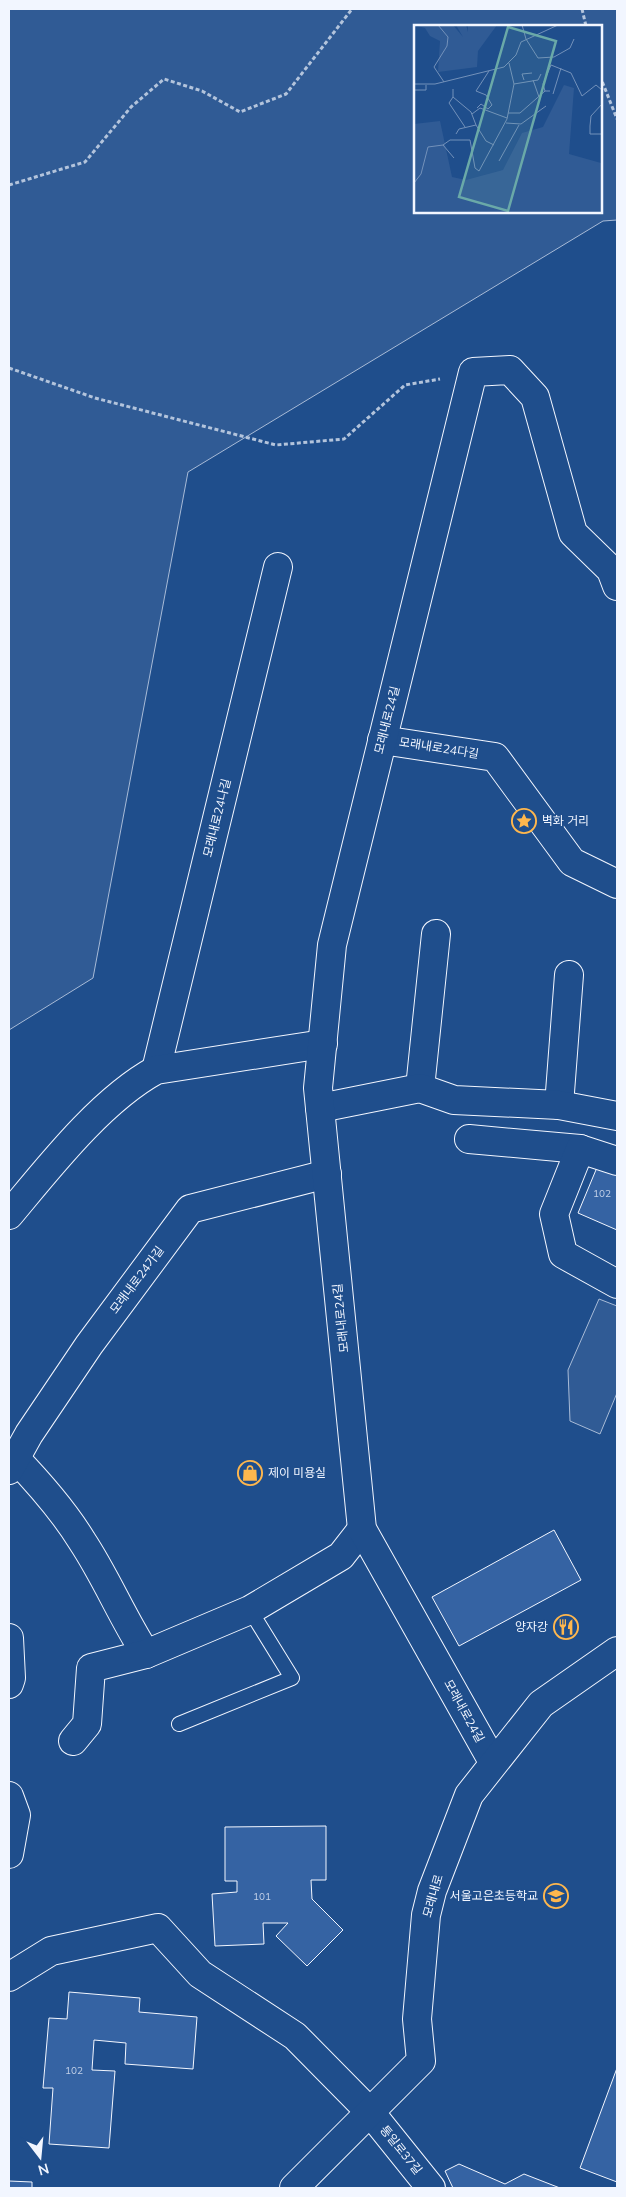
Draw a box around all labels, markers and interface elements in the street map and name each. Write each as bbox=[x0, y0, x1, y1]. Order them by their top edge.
inset map bbox=[414, 25, 601, 212]
street label: 모래내로24길 bbox=[371, 684, 402, 755]
street label: 모래내로24다길 bbox=[398, 734, 480, 761]
street label: 모래내로24나길 bbox=[199, 777, 234, 859]
place icon: 벽화 거리 bbox=[511, 808, 537, 834]
place label: 벽화 거리 bbox=[542, 813, 589, 828]
house number: 102 bbox=[593, 1187, 611, 1200]
street label: 모래내로24가길 bbox=[106, 1243, 167, 1316]
street label: 모래내로24길 bbox=[329, 1283, 352, 1353]
shop icon: 제이 미용실 bbox=[237, 1460, 263, 1486]
place label: 제이 미용실 bbox=[268, 1465, 326, 1480]
restaurant icon: 양자강 bbox=[553, 1614, 579, 1640]
place label: 양자강 bbox=[515, 1619, 548, 1634]
street label: 모래내로24길 bbox=[441, 1677, 488, 1745]
street label: 모래내로 bbox=[419, 1873, 446, 1919]
school or university icon: 서울고은초등학교 bbox=[543, 1883, 569, 1909]
place label: 서울고은초등학교 bbox=[450, 1888, 538, 1903]
house number: 101 bbox=[253, 1890, 271, 1903]
house number: 102 bbox=[65, 2064, 83, 2077]
street label: 통일로37길 bbox=[377, 2122, 426, 2177]
north arrow bbox=[15, 2132, 65, 2182]
text: N bbox=[36, 2159, 51, 2180]

